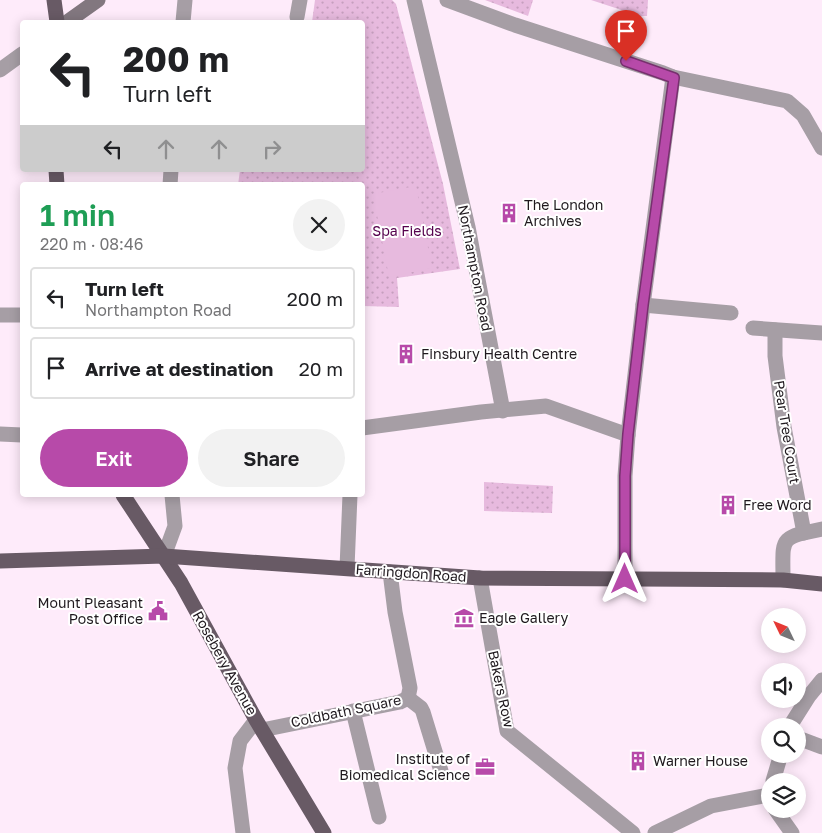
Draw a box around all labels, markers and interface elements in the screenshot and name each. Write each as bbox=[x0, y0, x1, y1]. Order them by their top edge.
pin bbox=[605, 10, 647, 61]
icon: arrive bbox=[612, 17, 640, 45]
text: 200 m bbox=[123, 38, 229, 80]
icon: left bbox=[40, 40, 105, 105]
text: Turn left bbox=[123, 80, 212, 107]
icon: left bbox=[99, 135, 127, 163]
icon: ahead bbox=[152, 135, 180, 163]
icon: ahead bbox=[205, 135, 233, 163]
icon: right bbox=[258, 135, 286, 163]
place label: The London Archives bbox=[524, 196, 603, 229]
text: 1 min bbox=[40, 197, 115, 233]
button: close bbox=[293, 199, 345, 251]
building icon: The London Archives bbox=[498, 202, 520, 224]
street label: Northampton Road bbox=[455, 203, 496, 333]
park label: Spa Fields bbox=[372, 222, 442, 239]
text: 220 m · 08:46 bbox=[40, 234, 143, 254]
text: Turn left bbox=[85, 277, 164, 300]
icon: left bbox=[42, 284, 70, 312]
text: 200 m bbox=[287, 287, 343, 310]
text: Northampton Road bbox=[85, 300, 232, 320]
building icon: Finsbury Health Centre bbox=[395, 343, 417, 365]
place label: Finsbury Health Centre bbox=[421, 345, 577, 362]
icon: arrive bbox=[42, 354, 70, 382]
text: Arrive at destination bbox=[85, 357, 273, 380]
text: 20 m bbox=[299, 357, 343, 380]
street label: Pear Tree Court bbox=[771, 379, 804, 485]
button: Exit bbox=[40, 429, 188, 487]
button: Share bbox=[198, 429, 345, 487]
building icon: Free Word bbox=[717, 494, 739, 516]
place label: Free Word bbox=[743, 496, 812, 513]
position arrow bbox=[598, 552, 650, 604]
street label: Farringdon Road bbox=[355, 560, 467, 585]
place label: Mount Pleasant Post Office bbox=[38, 594, 143, 627]
public building icon: Mount Pleasant Post Office bbox=[147, 600, 169, 622]
museum icon: Eagle Gallery bbox=[453, 607, 475, 629]
street label: Rosebery Avenue bbox=[190, 608, 261, 718]
north arrow bbox=[761, 608, 806, 652]
map controls bbox=[761, 608, 806, 818]
place label: Eagle Gallery bbox=[479, 609, 568, 626]
street label: Bakers Row bbox=[485, 649, 518, 729]
button: sound bbox=[761, 663, 806, 708]
street label: Coldbath Square bbox=[289, 691, 403, 731]
button: search bbox=[761, 718, 806, 763]
place label: Institute of Biomedical Science bbox=[339, 750, 470, 783]
building icon: Warner House bbox=[627, 750, 649, 772]
place label: Warner House bbox=[653, 752, 748, 769]
office icon: Institute of Biomedical Science bbox=[474, 756, 496, 778]
button: layers bbox=[761, 773, 806, 818]

